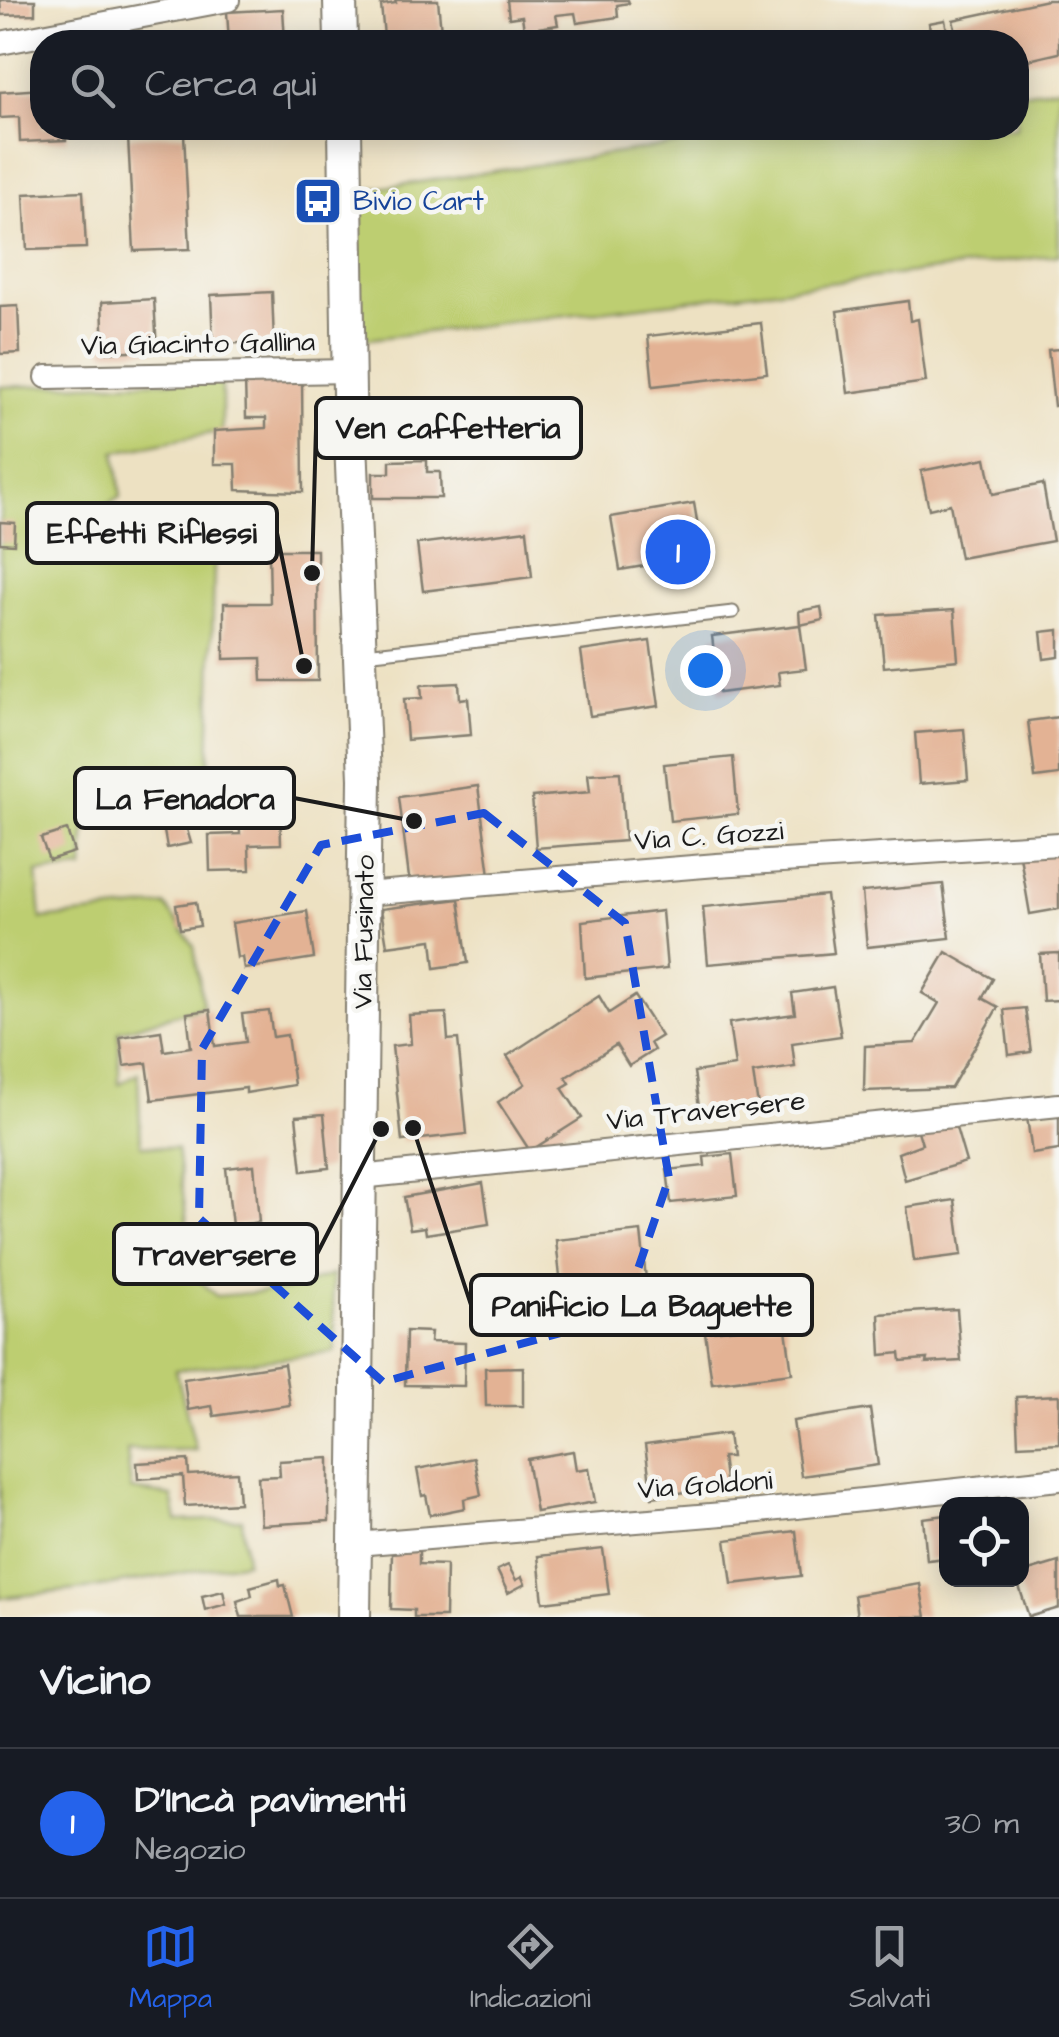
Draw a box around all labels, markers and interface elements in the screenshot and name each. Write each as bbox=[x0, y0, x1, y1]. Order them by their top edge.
search box bbox=[30, 30, 1029, 140]
icon: search bbox=[65, 58, 120, 113]
text: Cerca qui bbox=[145, 59, 317, 111]
bus stop icon: Bivio Cart bbox=[292, 175, 344, 227]
place label: Bivio Cart bbox=[353, 182, 484, 221]
street label: Via Giacinto Gallina bbox=[81, 322, 315, 366]
callout: Ven caffetteria bbox=[316, 398, 581, 458]
text: Ven caffetteria bbox=[335, 408, 561, 450]
callout: Effetti Riflessi bbox=[27, 503, 277, 563]
text: Effetti Riflessi bbox=[47, 513, 257, 555]
pin: 1 bbox=[646, 514, 710, 590]
your location bbox=[680, 645, 731, 696]
callout: La Fenadora bbox=[75, 768, 294, 828]
text: La Fenadora bbox=[95, 779, 275, 821]
street label: Via C. Gozzi bbox=[633, 811, 785, 861]
street label: Via Fusinato bbox=[343, 854, 385, 1010]
street label: Via Traversere bbox=[605, 1081, 807, 1141]
callout: Traversere bbox=[114, 1224, 317, 1284]
text: Traversere bbox=[133, 1235, 296, 1277]
callout: Panificio La Baguette bbox=[471, 1275, 812, 1335]
text: Panificio La Baguette bbox=[492, 1286, 792, 1330]
street label: Via Goldoni bbox=[636, 1461, 774, 1509]
map controls bbox=[939, 1497, 1029, 1587]
button: locate bbox=[939, 1497, 1029, 1587]
text: Vicino bbox=[40, 1653, 150, 1711]
text: D'Incà pavimenti bbox=[135, 1775, 405, 1827]
text: 1 bbox=[70, 1801, 75, 1846]
text: 30 m bbox=[945, 1801, 1019, 1846]
text: Negozio bbox=[135, 1827, 246, 1872]
tab: Mappa bbox=[129, 1919, 212, 2018]
tab: Indicazioni bbox=[470, 1919, 591, 2018]
tab: Salvati bbox=[849, 1919, 930, 2018]

